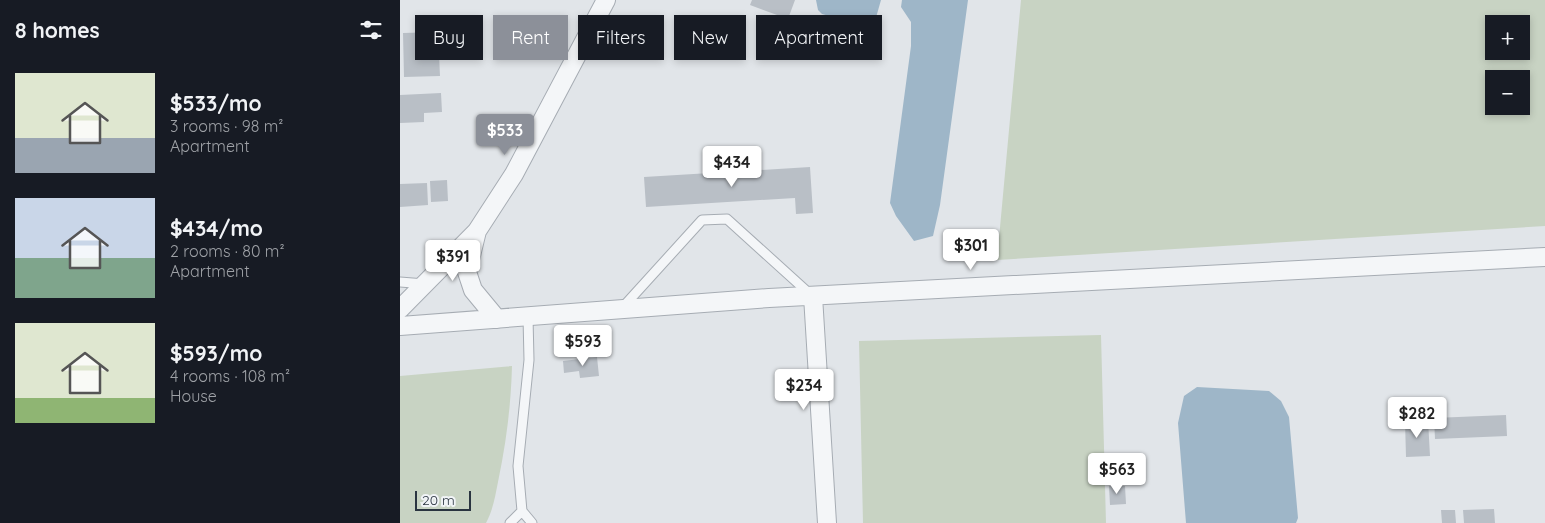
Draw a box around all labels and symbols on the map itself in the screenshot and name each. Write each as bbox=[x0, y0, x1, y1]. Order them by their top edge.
pin: $533 bbox=[475, 114, 535, 156]
pin: $434 bbox=[702, 146, 762, 188]
pin: $301 bbox=[941, 228, 1001, 271]
pin: $391 bbox=[423, 240, 483, 282]
pin: $593 bbox=[553, 324, 613, 367]
pin: $234 bbox=[774, 368, 834, 411]
pin: $282 bbox=[1387, 396, 1447, 439]
pin: $563 bbox=[1087, 452, 1147, 495]
scale bar bbox=[415, 488, 471, 511]

